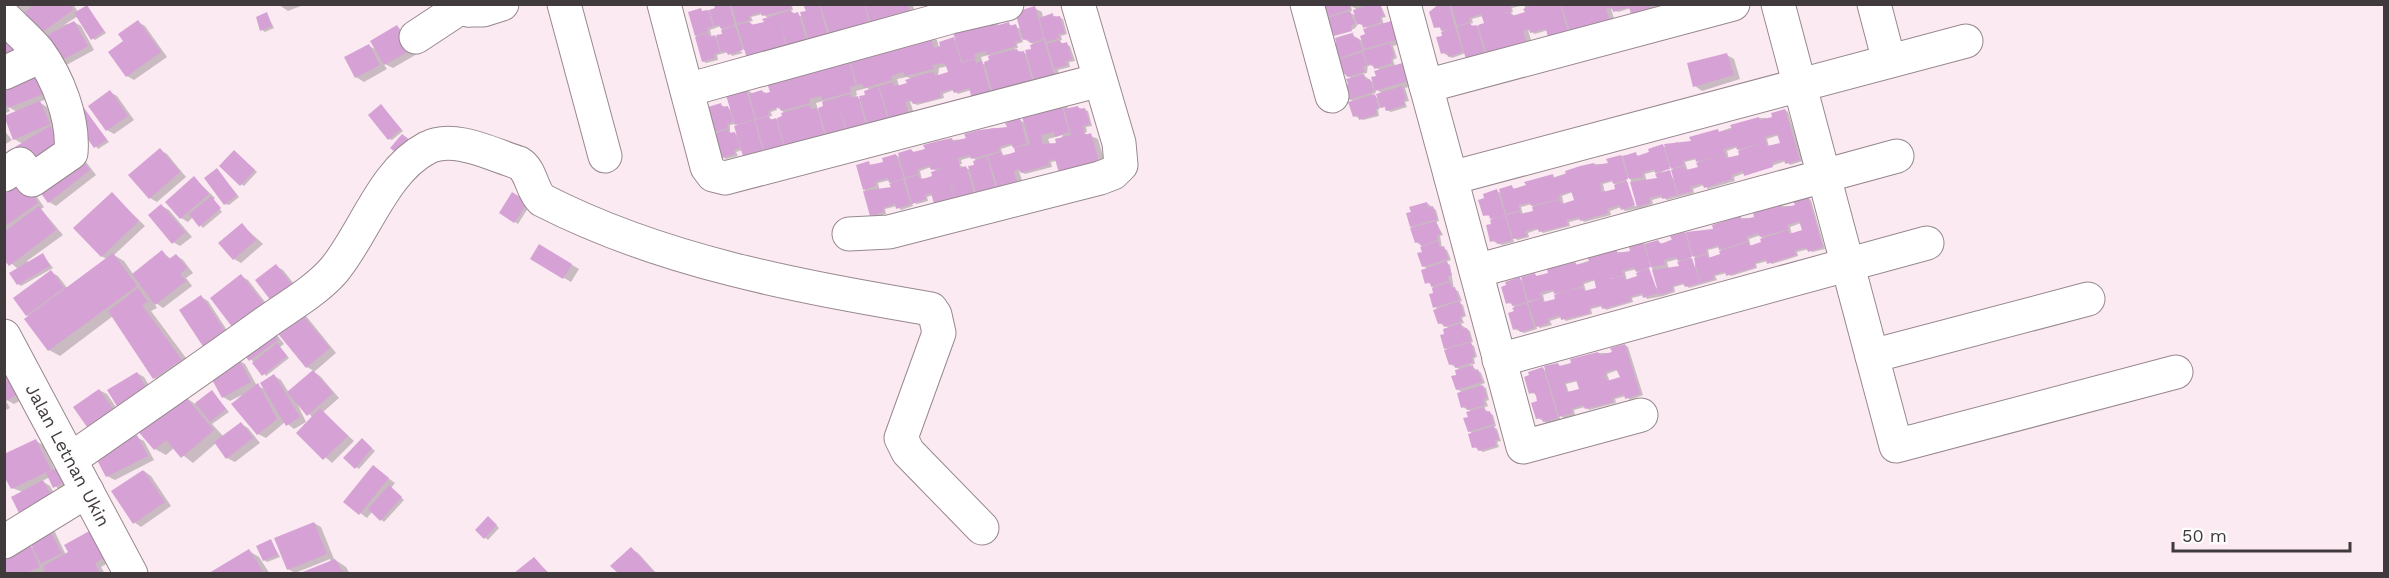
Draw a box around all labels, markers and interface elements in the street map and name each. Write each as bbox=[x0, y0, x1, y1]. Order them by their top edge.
street label: Jalan Letnan Ukin bbox=[22, 380, 114, 530]
scale bar bbox=[2173, 515, 2350, 553]
text: 50 m bbox=[2182, 525, 2227, 546]

